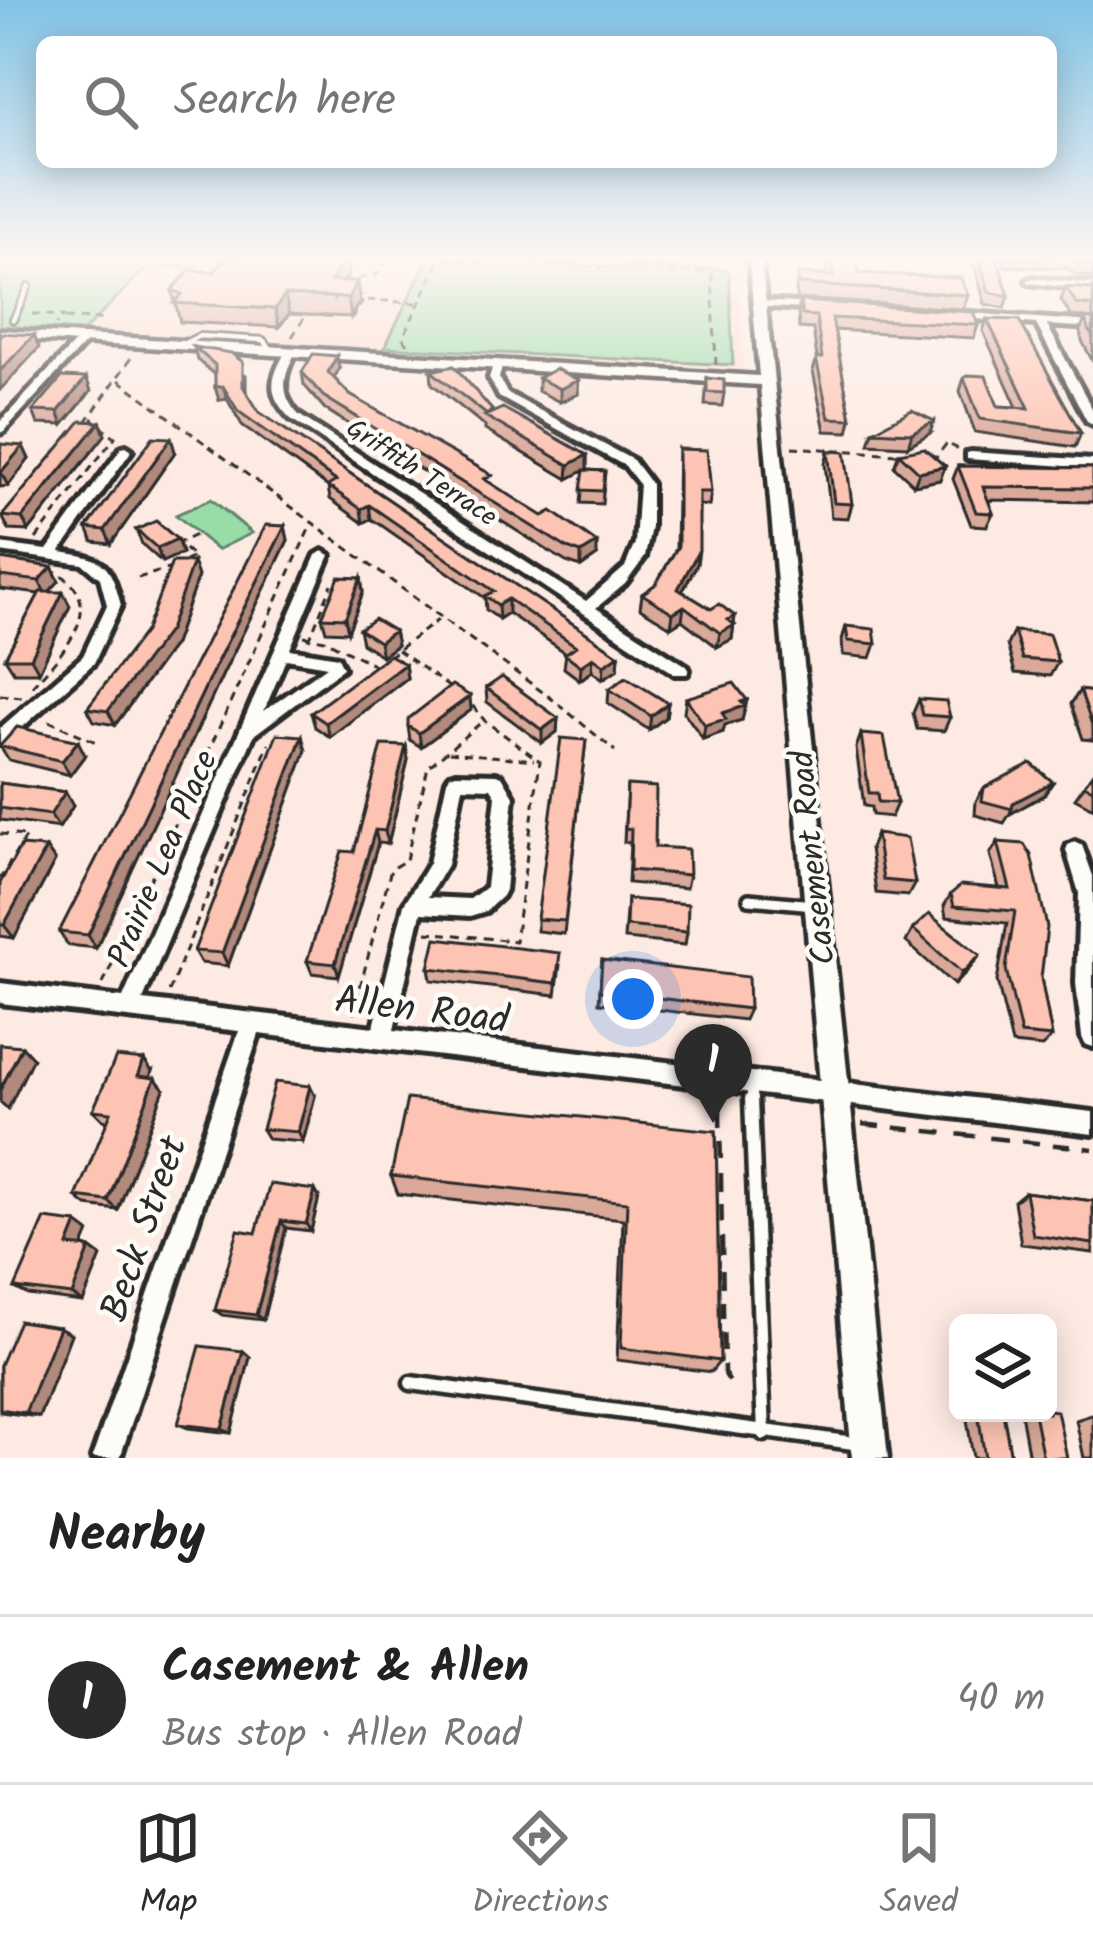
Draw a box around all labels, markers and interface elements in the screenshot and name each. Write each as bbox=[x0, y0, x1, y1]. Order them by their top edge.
search box bbox=[36, 36, 1057, 168]
text: Search here bbox=[174, 66, 396, 138]
icon: search bbox=[78, 69, 144, 135]
street label: Griffith Terrace bbox=[337, 408, 506, 538]
street label: Prairie Lea Place bbox=[95, 742, 234, 976]
street label: Casement Road bbox=[777, 746, 852, 967]
your location bbox=[603, 969, 663, 1029]
street label: Allen Road bbox=[331, 971, 514, 1054]
pin: 1 bbox=[674, 1024, 752, 1123]
street label: Beck Street bbox=[85, 1127, 207, 1330]
map controls bbox=[949, 1314, 1057, 1422]
button: layers bbox=[949, 1314, 1057, 1422]
text: Nearby bbox=[48, 1496, 205, 1577]
text: Casement & Allen bbox=[162, 1633, 529, 1705]
text: 1 bbox=[81, 1669, 93, 1731]
text: 40 m bbox=[957, 1669, 1045, 1731]
text: Bus stop · Allen Road bbox=[162, 1705, 521, 1767]
tab: Map bbox=[135, 1805, 201, 1930]
tab: Directions bbox=[472, 1805, 609, 1930]
tab: Saved bbox=[879, 1805, 958, 1930]

